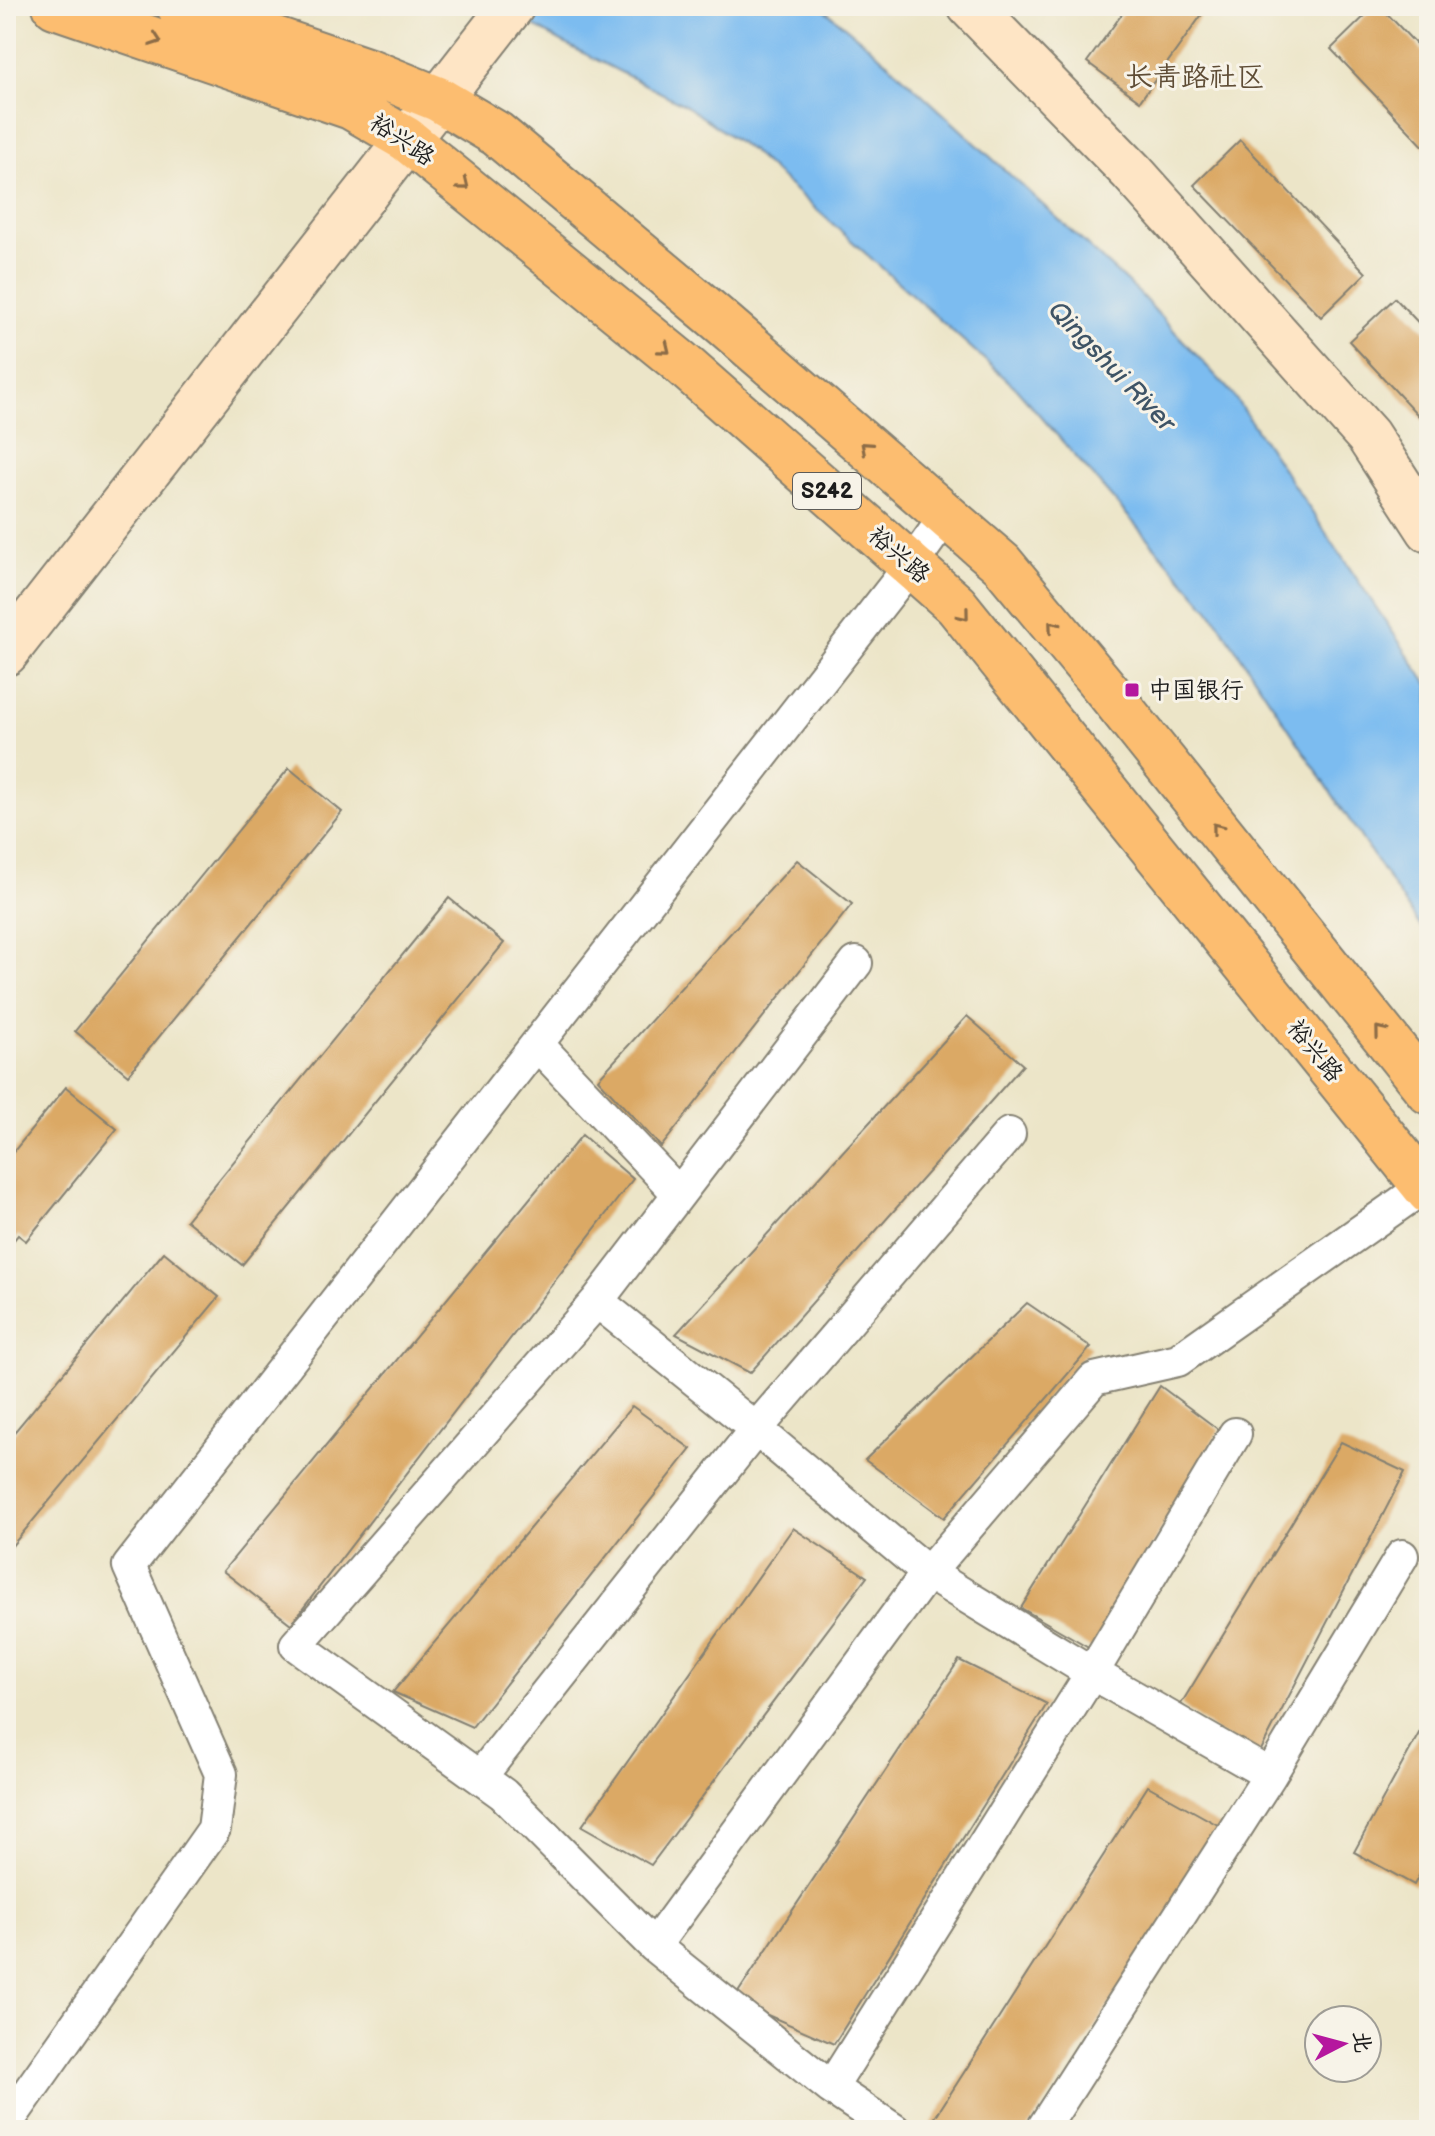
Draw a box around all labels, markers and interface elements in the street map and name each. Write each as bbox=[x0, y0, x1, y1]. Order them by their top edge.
one-way arrow bbox=[148, 31, 162, 47]
district label: 长青路社区 bbox=[1125, 61, 1265, 94]
street label: 裕兴路 bbox=[364, 108, 440, 172]
one-way arrow bbox=[454, 175, 469, 190]
water label: Qingshui River bbox=[1041, 295, 1182, 440]
one-way arrow bbox=[656, 340, 671, 354]
one-way arrow bbox=[861, 442, 876, 457]
road number: S242 bbox=[793, 473, 861, 509]
street label: 裕兴路 bbox=[862, 520, 936, 590]
one-way arrow bbox=[954, 606, 968, 621]
one-way arrow bbox=[1048, 621, 1063, 635]
place label: 中国银行 bbox=[1148, 676, 1244, 705]
marker: 中国银行 bbox=[1123, 681, 1141, 699]
one-way arrow bbox=[1213, 822, 1227, 837]
street label: 裕兴路 bbox=[1281, 1014, 1349, 1088]
one-way arrow bbox=[1375, 1026, 1390, 1040]
north arrow bbox=[1303, 2004, 1383, 2084]
text: 北 bbox=[1347, 2030, 1376, 2054]

